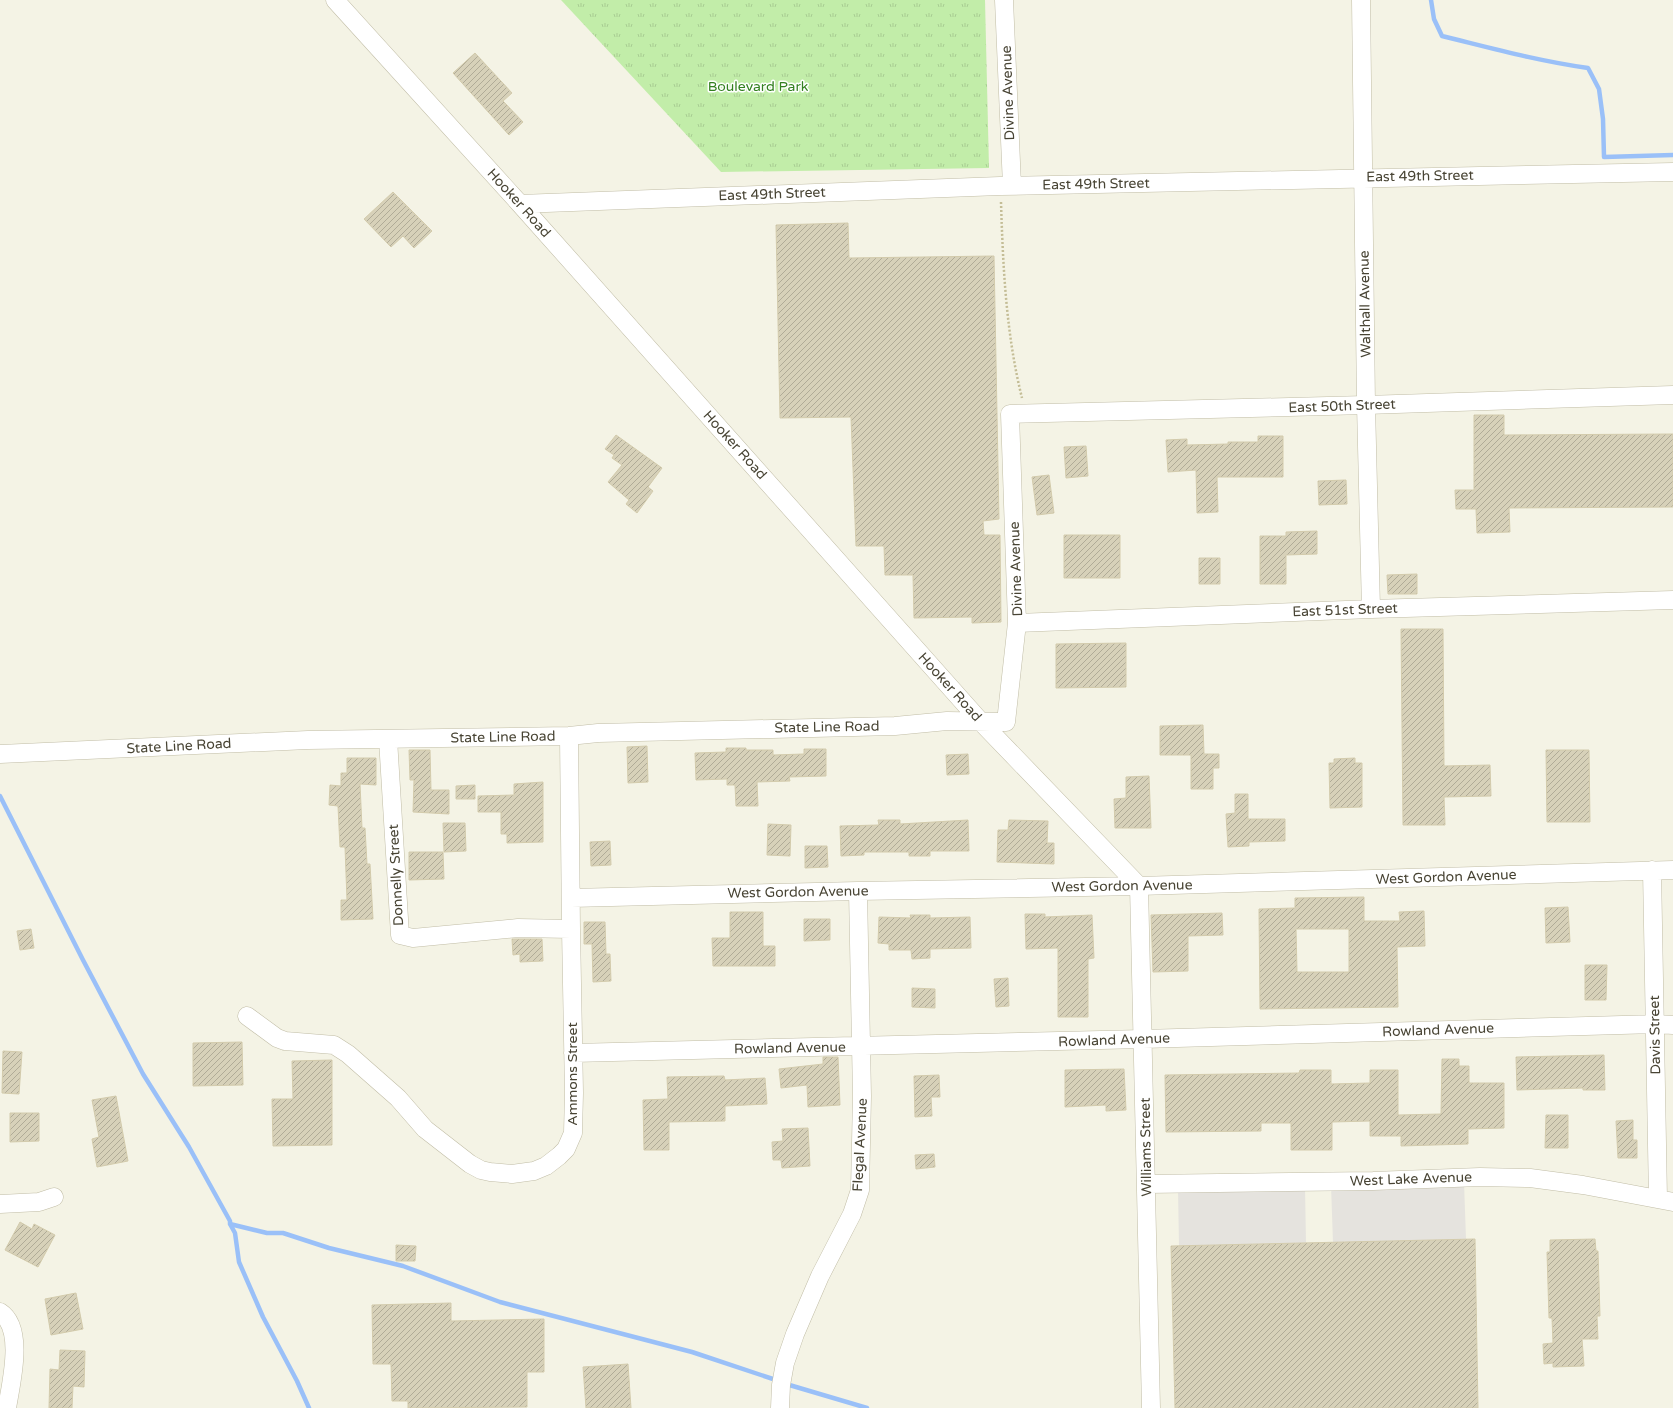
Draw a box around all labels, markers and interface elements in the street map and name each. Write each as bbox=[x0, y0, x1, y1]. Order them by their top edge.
street label: Divine Avenue bbox=[998, 45, 1018, 141]
park label: Boulevard Park bbox=[708, 78, 809, 95]
street label: Hooker Road bbox=[484, 165, 554, 241]
street label: East 49th Street bbox=[1366, 167, 1475, 185]
street label: East 49th Street bbox=[1042, 175, 1151, 193]
street label: East 49th Street bbox=[718, 184, 827, 204]
street label: Walthall Avenue bbox=[1356, 250, 1374, 358]
street label: East 50th Street bbox=[1288, 396, 1397, 416]
street label: Hooker Road bbox=[700, 407, 770, 483]
street label: Divine Avenue bbox=[1006, 521, 1026, 617]
street label: East 51st Street bbox=[1292, 600, 1399, 620]
street label: Hooker Road bbox=[915, 649, 985, 725]
street label: State Line Road bbox=[774, 718, 880, 736]
street label: State Line Road bbox=[450, 728, 556, 746]
street label: State Line Road bbox=[126, 735, 232, 757]
street label: Donnelly Street bbox=[385, 823, 407, 926]
street label: West Gordon Avenue bbox=[1375, 866, 1517, 888]
street label: West Gordon Avenue bbox=[1051, 876, 1193, 896]
street label: West Gordon Avenue bbox=[727, 882, 869, 902]
street label: Davis Street bbox=[1646, 995, 1664, 1075]
street label: Rowland Avenue bbox=[1382, 1020, 1494, 1040]
street label: Ammons Street bbox=[564, 1022, 581, 1126]
street label: Rowland Avenue bbox=[1058, 1030, 1170, 1050]
street label: Rowland Avenue bbox=[734, 1039, 846, 1057]
street label: Williams Street bbox=[1137, 1097, 1155, 1197]
street label: Flegal Avenue bbox=[849, 1098, 871, 1192]
street label: West Lake Avenue bbox=[1350, 1168, 1472, 1190]

